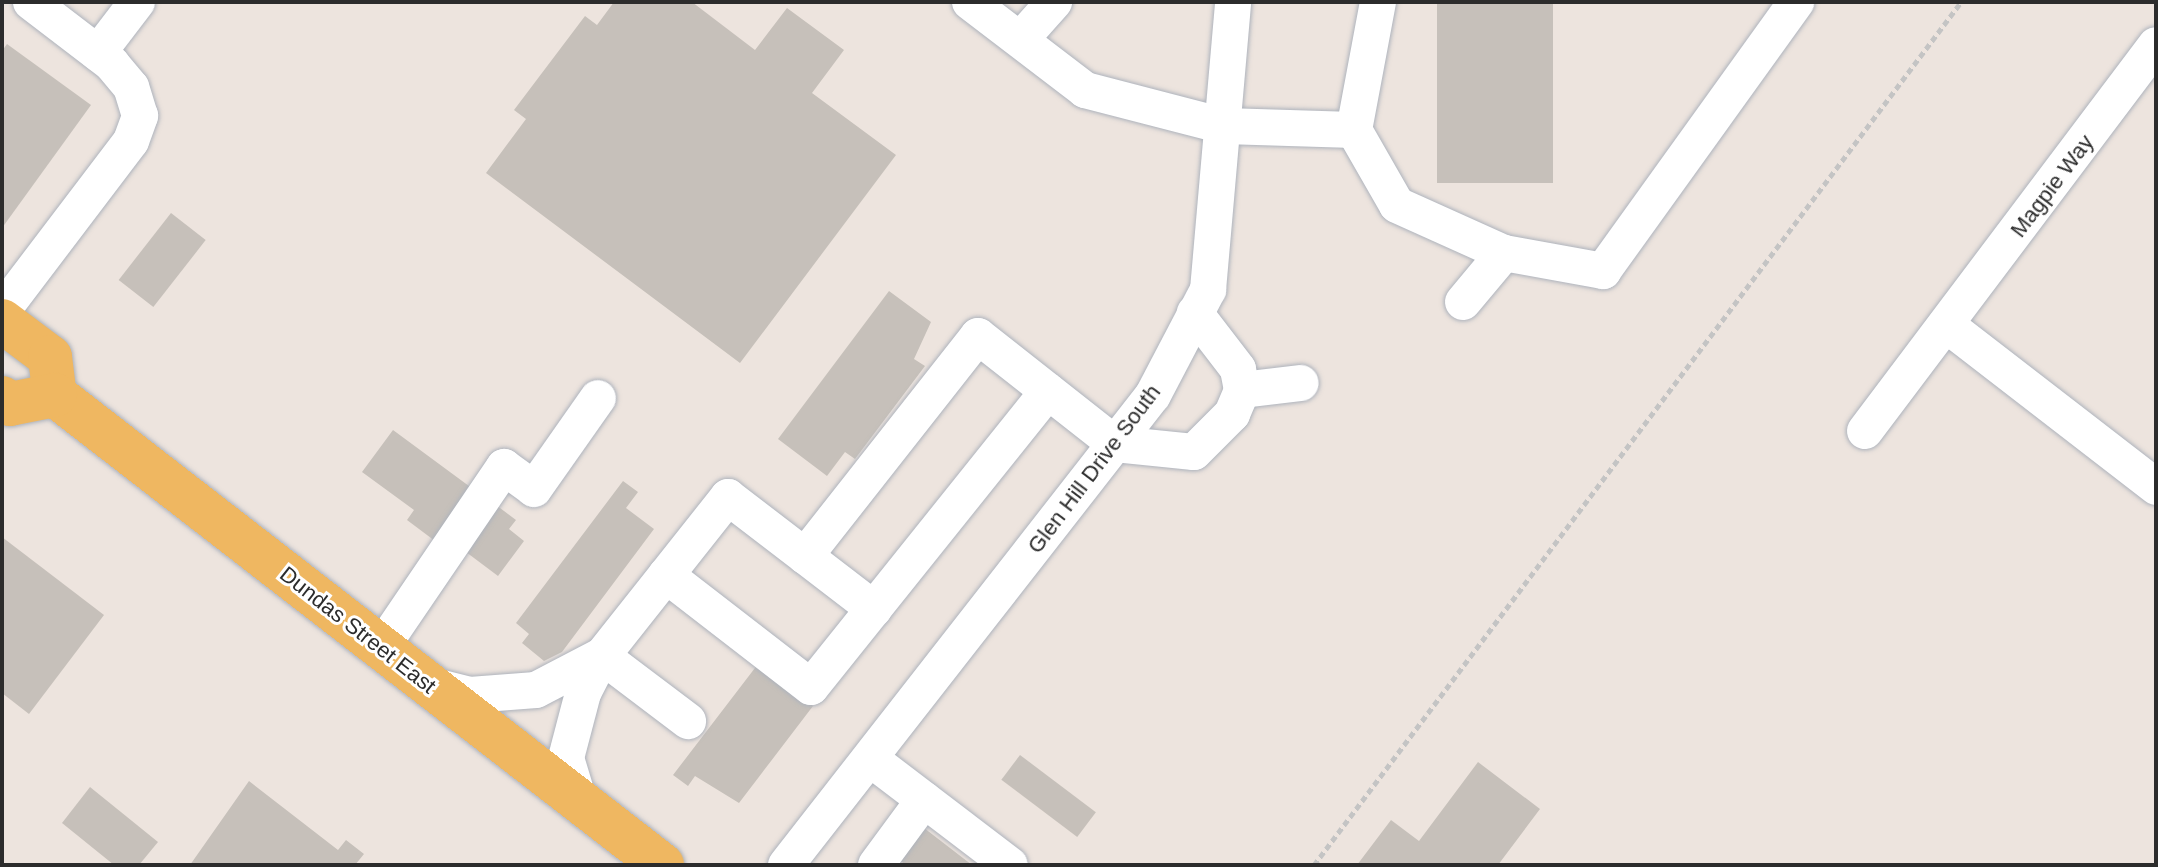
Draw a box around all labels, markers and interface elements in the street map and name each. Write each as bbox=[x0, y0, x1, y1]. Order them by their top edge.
street label: Magpie Way bbox=[2005, 130, 2099, 242]
street label: Glen Hill Drive South bbox=[1022, 380, 1166, 558]
street label: Dundas Street East bbox=[275, 561, 441, 699]

